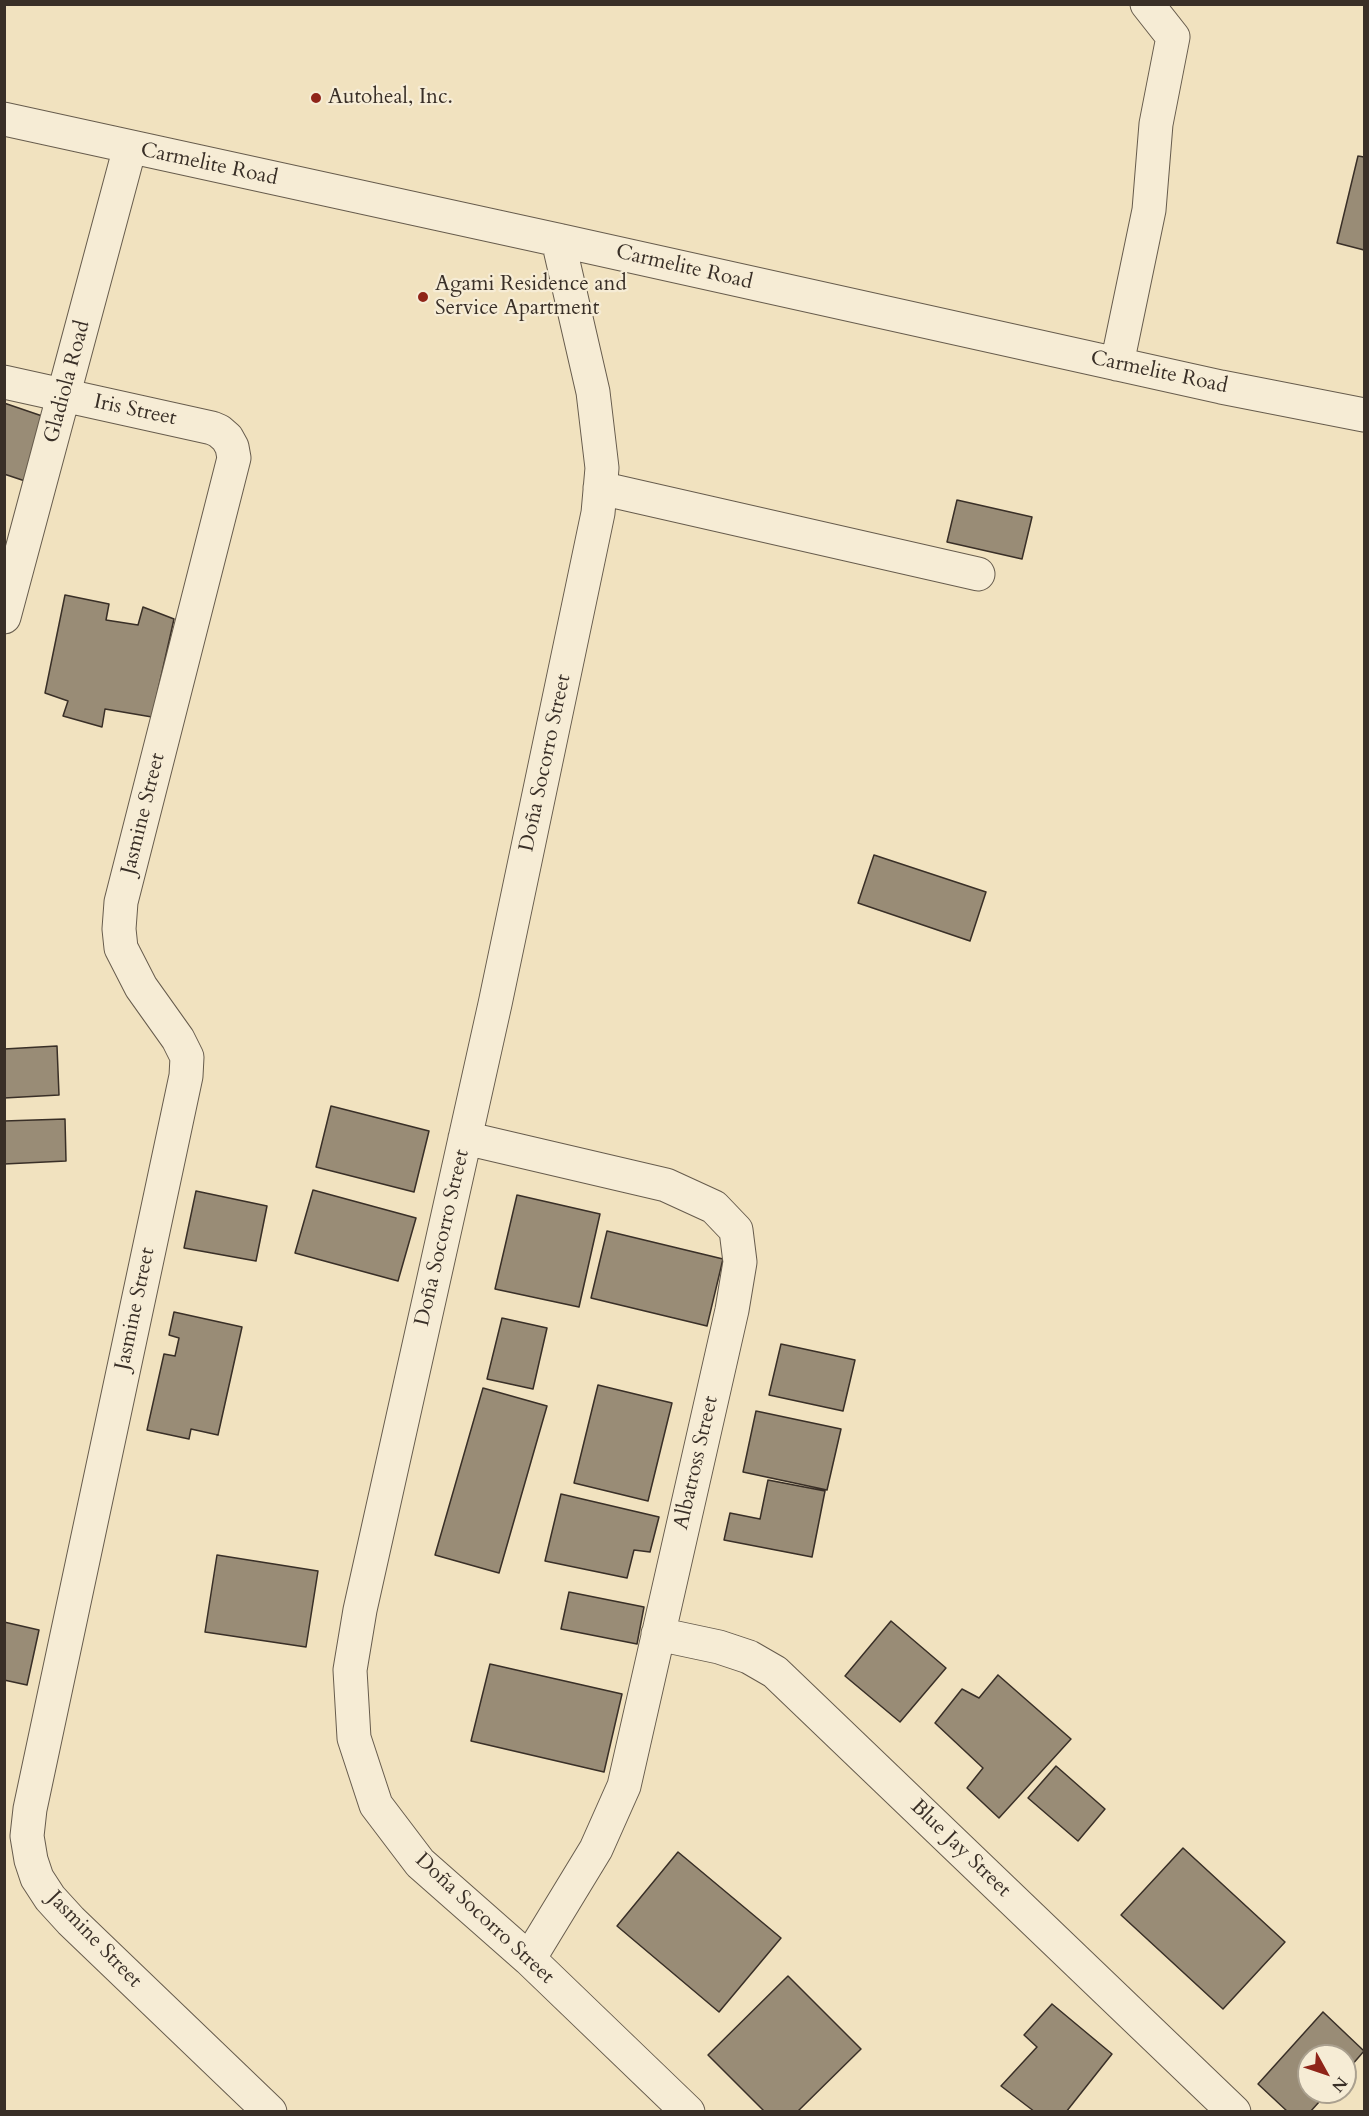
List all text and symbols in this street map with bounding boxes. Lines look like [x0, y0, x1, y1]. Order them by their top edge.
place label: Autoheal, Inc. [328, 85, 453, 111]
marker: Autoheal, Inc. [309, 91, 323, 105]
street label: Carmelite Road [138, 138, 280, 192]
street label: Carmelite Road [613, 240, 755, 296]
place label: Agami Residence and Service Apartment [435, 272, 627, 322]
marker: Agami Residence and Service Apartment [416, 290, 430, 304]
street label: Gladiola Road [40, 318, 96, 446]
street label: Carmelite Road [1088, 346, 1230, 400]
street label: Iris Street [91, 390, 179, 432]
street label: Doña Socorro Street [515, 672, 577, 854]
street label: Jasmine Street [117, 751, 171, 877]
street label: Doña Socorro Street [410, 1147, 476, 1329]
street label: Jasmine Street [111, 1245, 161, 1373]
street label: Albatross Street [669, 1394, 725, 1532]
street label: Blue Jay Street [905, 1795, 1015, 1903]
street label: Doña Socorro Street [409, 1848, 559, 1990]
street label: Jasmine Street [42, 1886, 146, 1994]
north arrow [1297, 2044, 1357, 2104]
text: N [1326, 2072, 1352, 2097]

